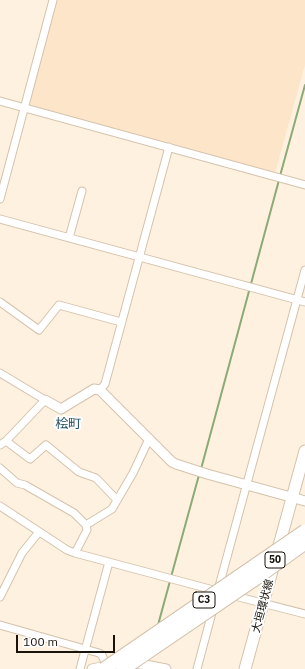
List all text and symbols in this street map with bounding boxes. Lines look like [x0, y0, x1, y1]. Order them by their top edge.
district label: 桧町 [55, 416, 81, 432]
road number: 50 [265, 552, 285, 568]
street label: 大垣環状線 [250, 578, 276, 634]
road number: C3 [193, 592, 215, 608]
scale bar [18, 627, 117, 653]
text: 100 m [23, 634, 58, 649]

